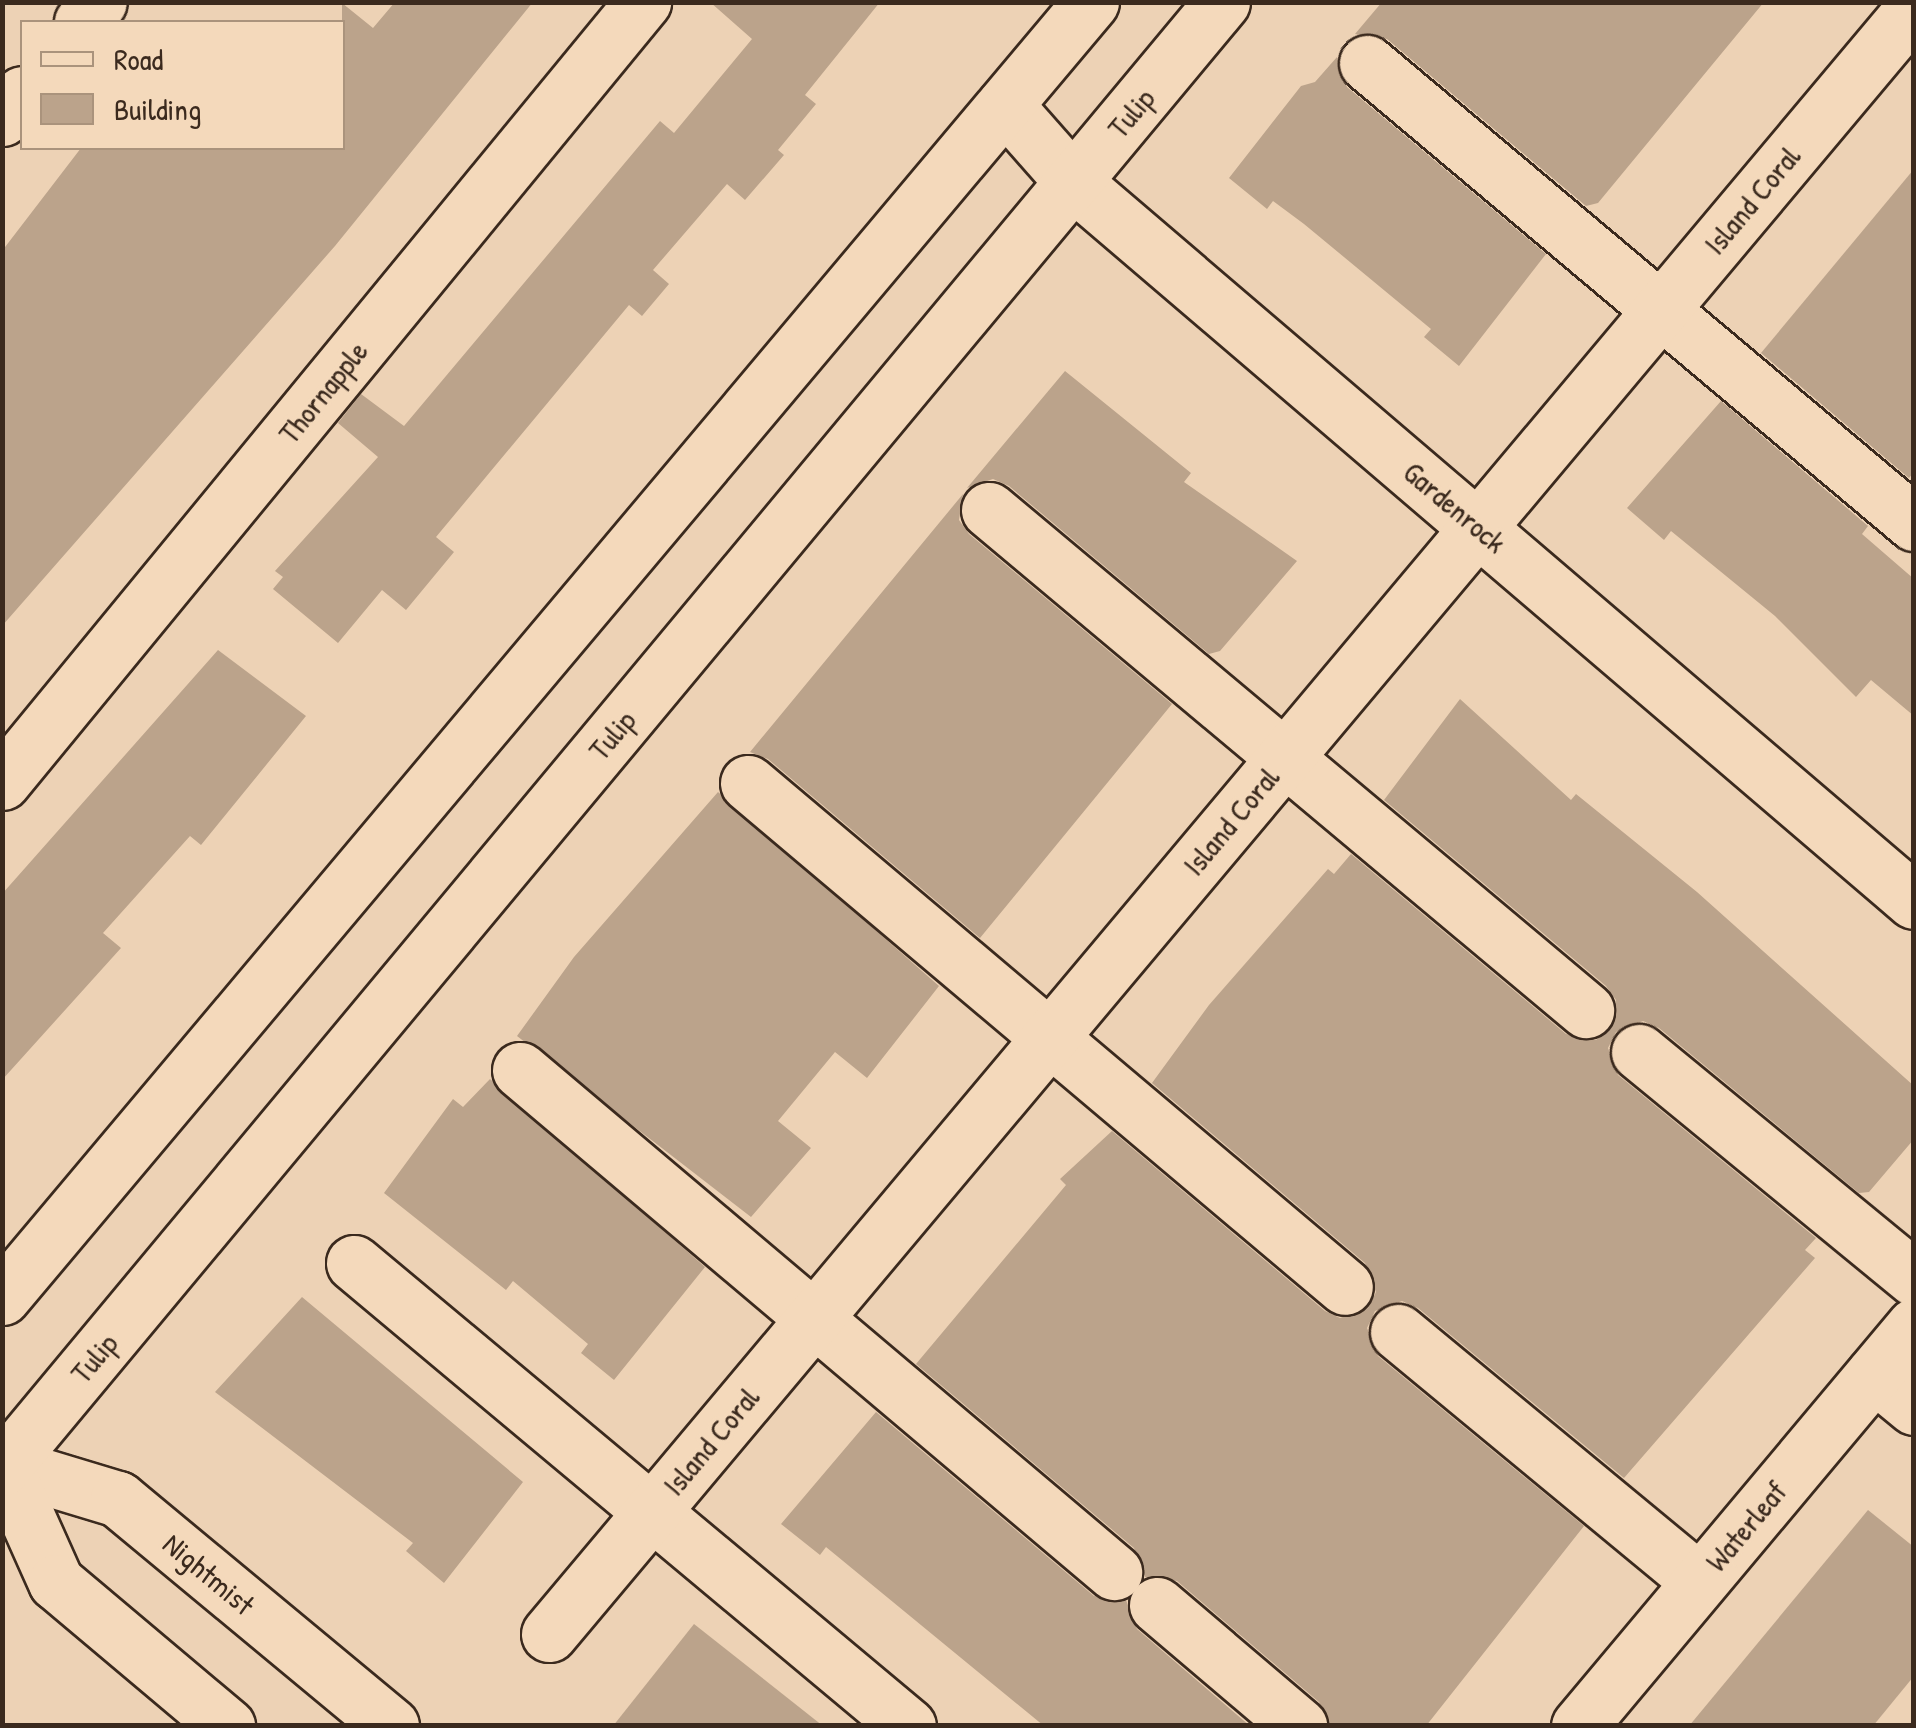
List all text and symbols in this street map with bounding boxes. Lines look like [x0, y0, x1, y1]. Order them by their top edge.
legend [20, 20, 345, 150]
text: Road [114, 39, 163, 79]
street label: Tulip [1100, 81, 1162, 145]
text: Building [114, 89, 201, 129]
street label: Island Coral [1696, 139, 1808, 261]
street label: Thornapple [271, 334, 375, 450]
street label: Gardenrock [1396, 454, 1514, 560]
street label: Tulip [581, 703, 643, 767]
street label: Island Coral [1175, 760, 1287, 882]
street label: Tulip [63, 1326, 125, 1390]
street label: Island Coral [655, 1380, 767, 1502]
street label: Waterleaf [1698, 1474, 1794, 1578]
street label: Nightmist [156, 1526, 262, 1622]

